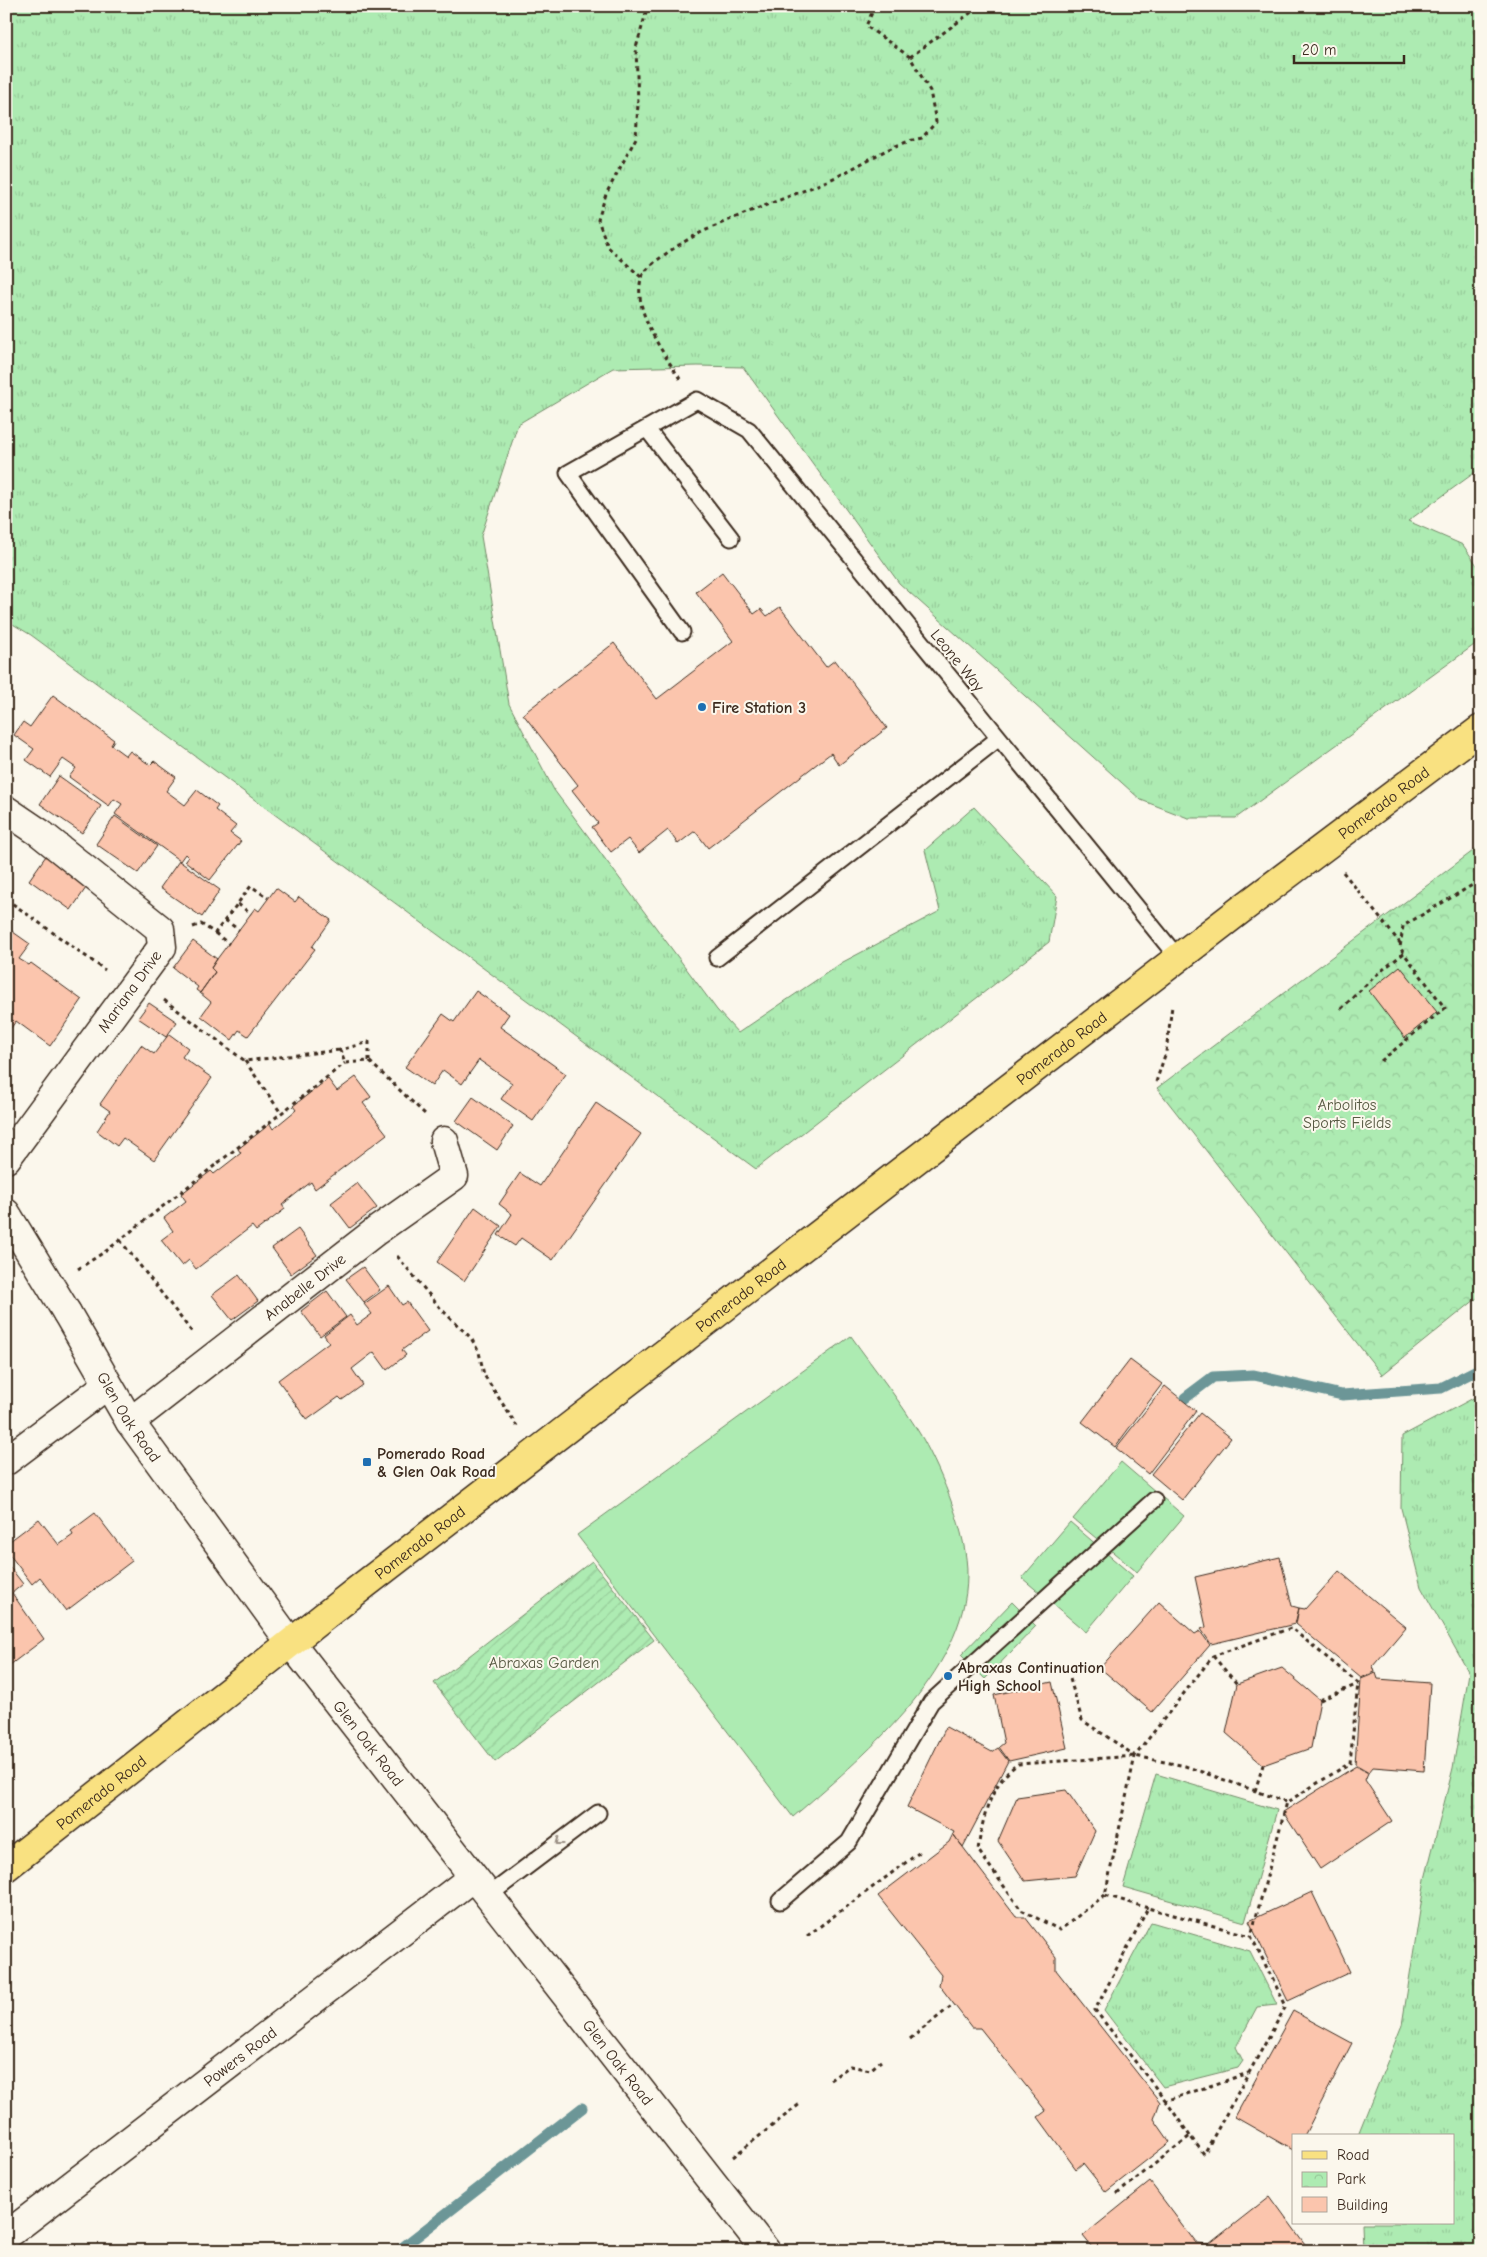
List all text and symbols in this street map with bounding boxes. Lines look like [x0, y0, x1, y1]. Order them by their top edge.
scale bar [1294, 32, 1404, 64]
text: 20 m [1302, 41, 1336, 59]
street label: Leone Way [927, 626, 988, 696]
place label: Fire Station 3 [712, 699, 806, 717]
marker: Fire Station 3 [696, 701, 708, 713]
street label: Pomerado Road [1335, 763, 1433, 843]
street label: Mariana Drive [94, 947, 166, 1036]
street label: Pomerado Road [1013, 1008, 1111, 1089]
park label: Arbolitos Sports Fields [1303, 1096, 1391, 1132]
street label: Anabelle Drive [261, 1250, 349, 1324]
street label: Pomerado Road [692, 1255, 790, 1336]
street label: Glen Oak Road [93, 1369, 164, 1466]
place label: Pomerado Road & Glen Oak Road [377, 1445, 496, 1481]
marker: Pomerado Road & Glen Oak Road [361, 1456, 373, 1468]
street label: Pomerado Road [372, 1502, 469, 1583]
park label: Abraxas Garden [489, 1654, 599, 1672]
place label: Abraxas Continuation High School [958, 1659, 1104, 1695]
marker: Abraxas Continuation High School [942, 1670, 954, 1682]
street label: Glen Oak Road [329, 1697, 407, 1790]
street label: Pomerado Road [53, 1752, 150, 1834]
one-way arrow [556, 1837, 565, 1845]
street label: Glen Oak Road [579, 2016, 656, 2109]
street label: Powers Road [201, 2023, 280, 2091]
legend [1292, 2134, 1454, 2224]
text: Road [1337, 2146, 1369, 2164]
text: Park [1337, 2170, 1366, 2188]
text: Building [1337, 2196, 1388, 2214]

